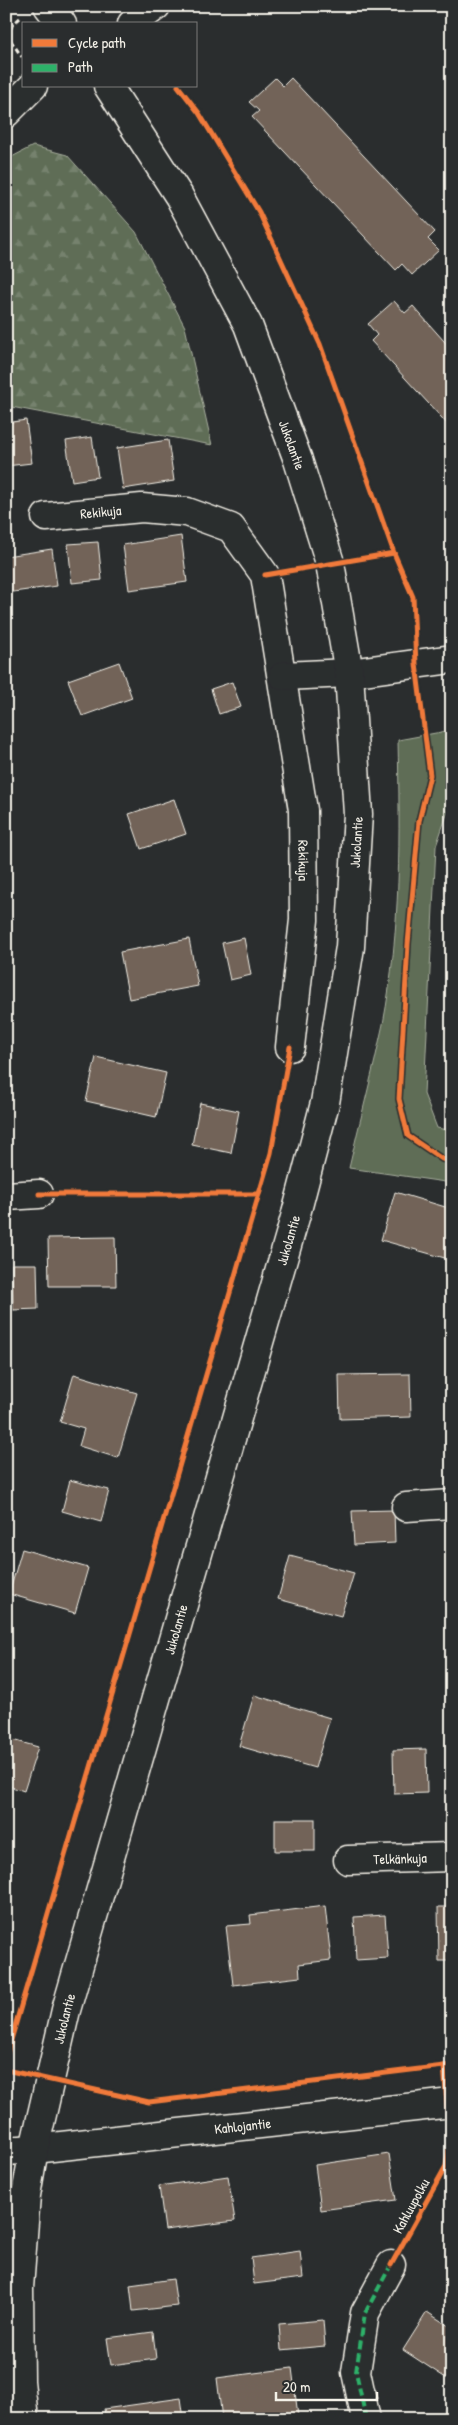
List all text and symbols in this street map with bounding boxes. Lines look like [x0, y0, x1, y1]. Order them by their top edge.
legend [22, 22, 198, 88]
text: Cycle path [68, 32, 126, 53]
text: Path [68, 56, 93, 77]
street label: Jukolantie [275, 417, 310, 473]
street label: Rekikuja [79, 500, 123, 523]
street label: Jukolantie [345, 816, 367, 868]
street label: Rekikuja [294, 840, 314, 882]
street label: Jukolantie [272, 1212, 304, 1267]
street label: Jukolantie [159, 1602, 192, 1657]
street label: Telkänkuja [373, 1848, 428, 1868]
street label: Jukolantie [49, 1991, 79, 2046]
street label: Kahlojantie [213, 2113, 272, 2138]
street label: Kahluupolku [388, 2174, 435, 2237]
scale bar [276, 2370, 377, 2402]
text: 20 m [283, 2376, 310, 2397]

